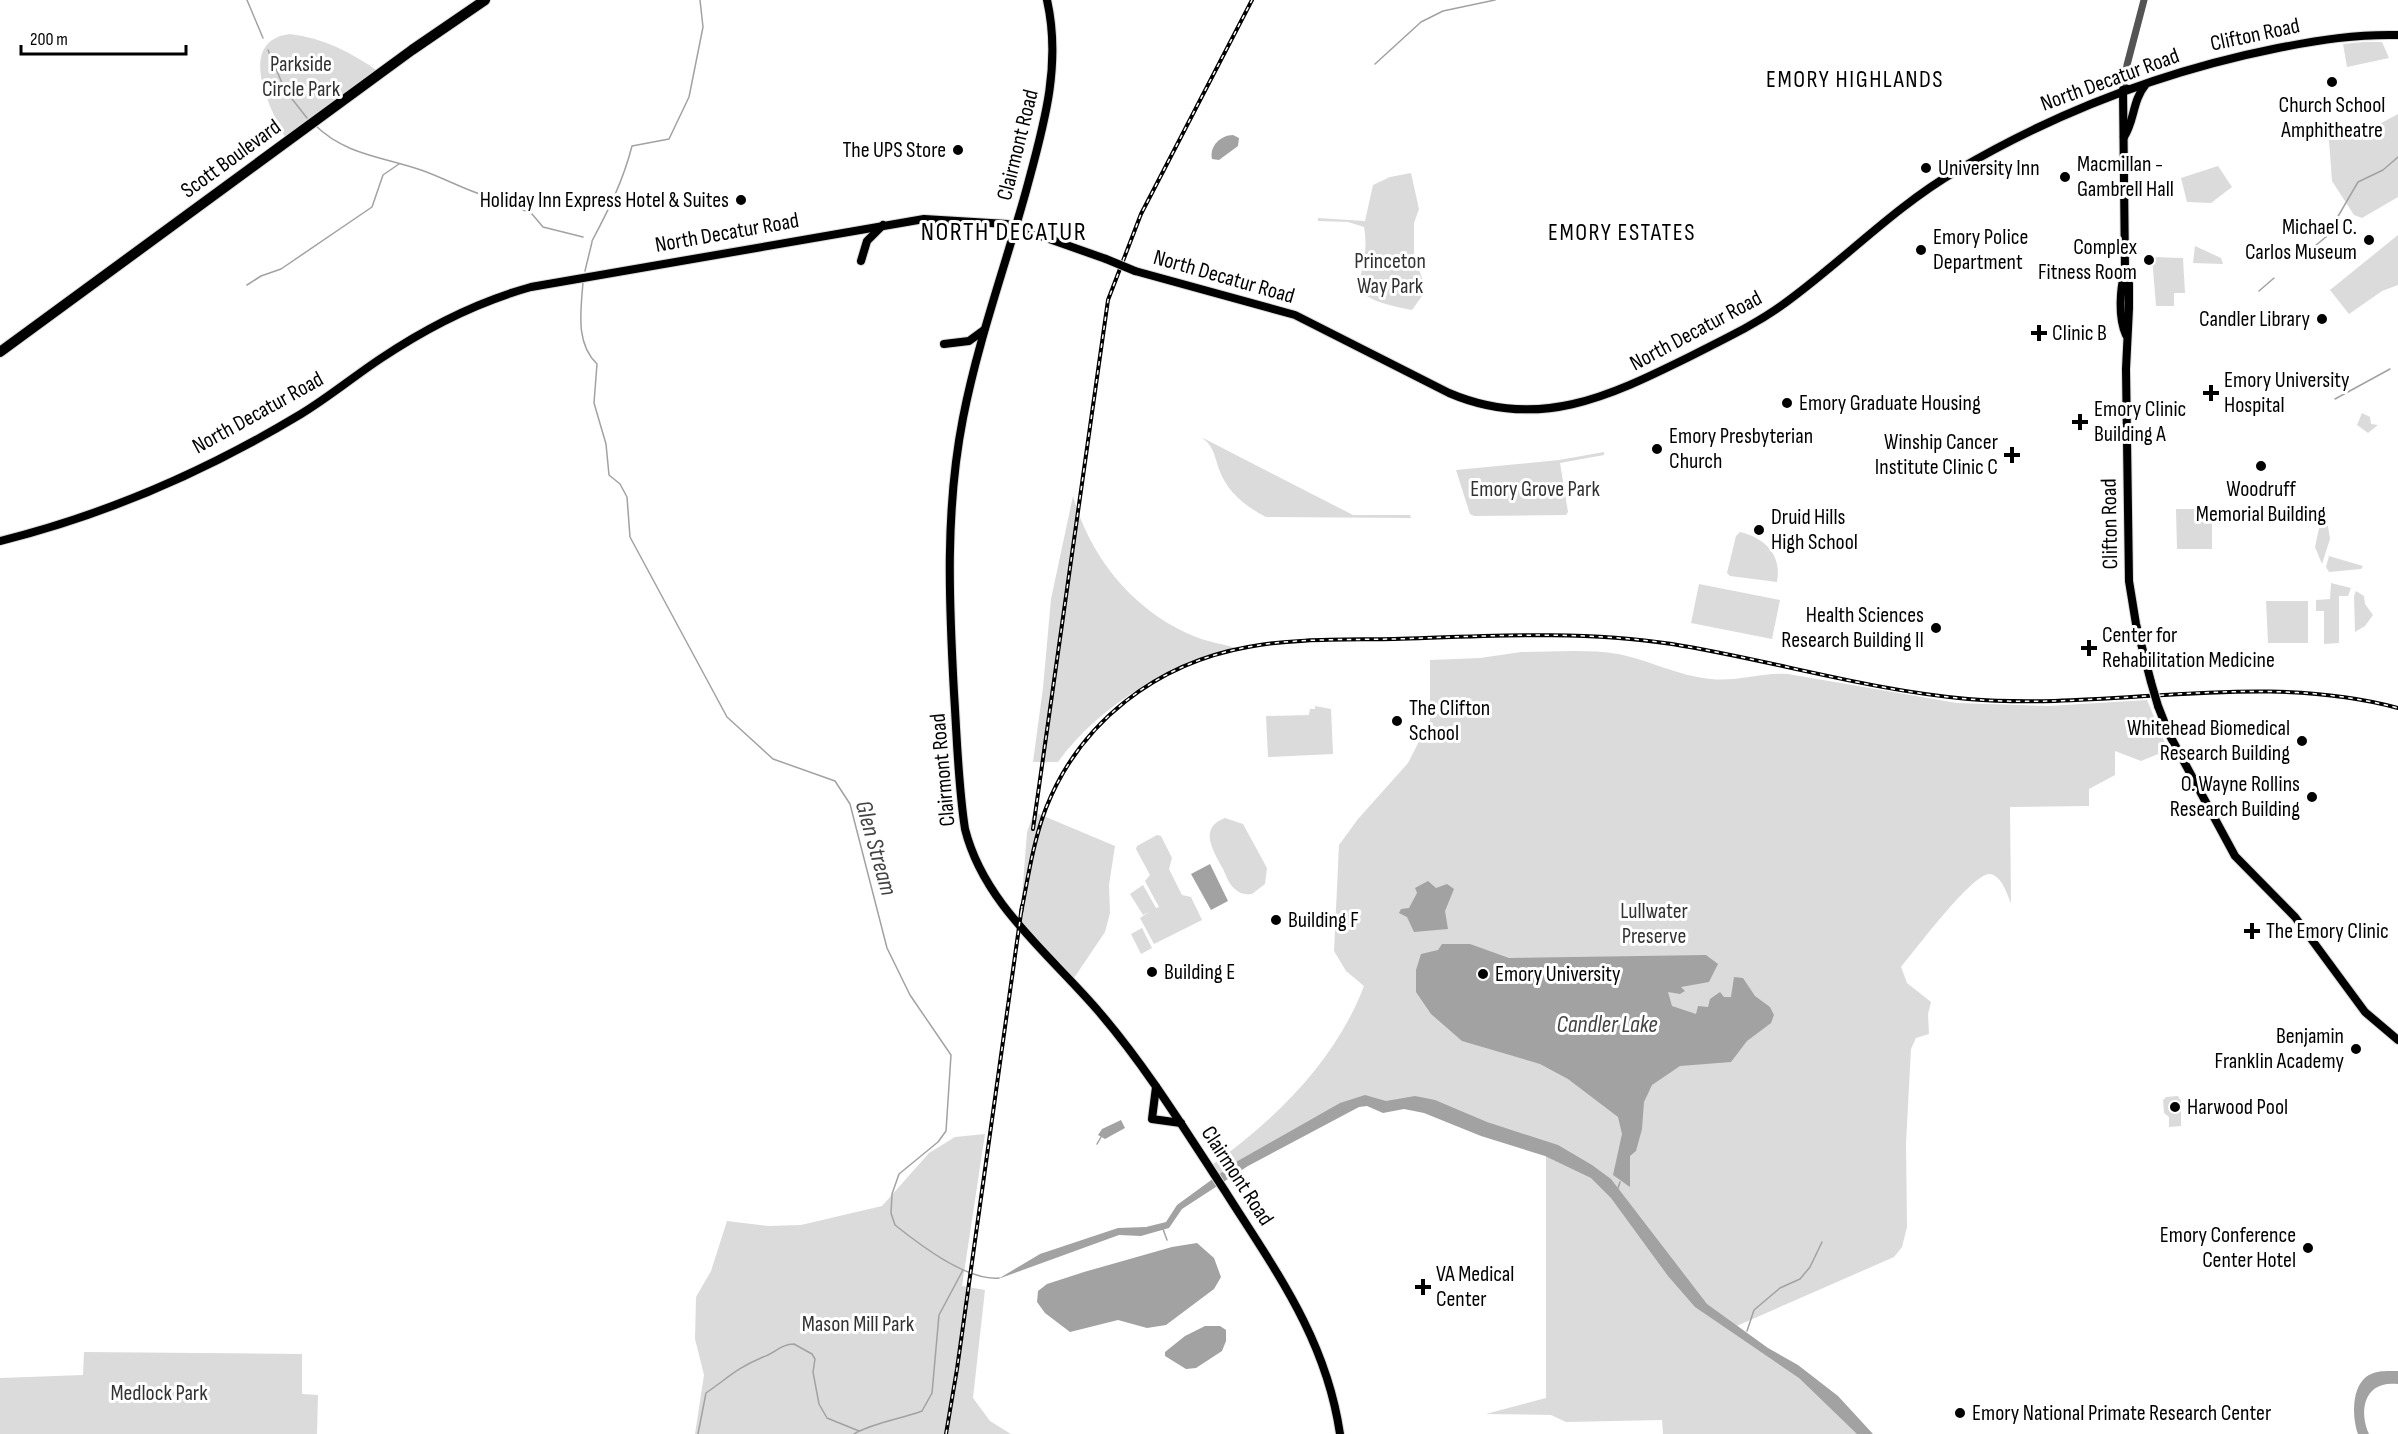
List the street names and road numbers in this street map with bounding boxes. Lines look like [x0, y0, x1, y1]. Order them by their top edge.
street label: Clifton Road [2208, 12, 2302, 58]
street label: North Decatur Road [2037, 42, 2183, 118]
street label: Clairmont Road [991, 87, 1045, 203]
street label: Scott Boulevard [176, 114, 286, 204]
street label: North Decatur Road [653, 207, 801, 259]
street label: North Decatur Road [1150, 244, 1298, 310]
street label: North Decatur Road [1625, 285, 1767, 377]
street label: North Decatur Road [188, 366, 328, 460]
street label: Clifton Road [2096, 478, 2124, 570]
street label: Clairmont Road [925, 712, 961, 828]
street label: Clairmont Road [1195, 1121, 1279, 1231]

